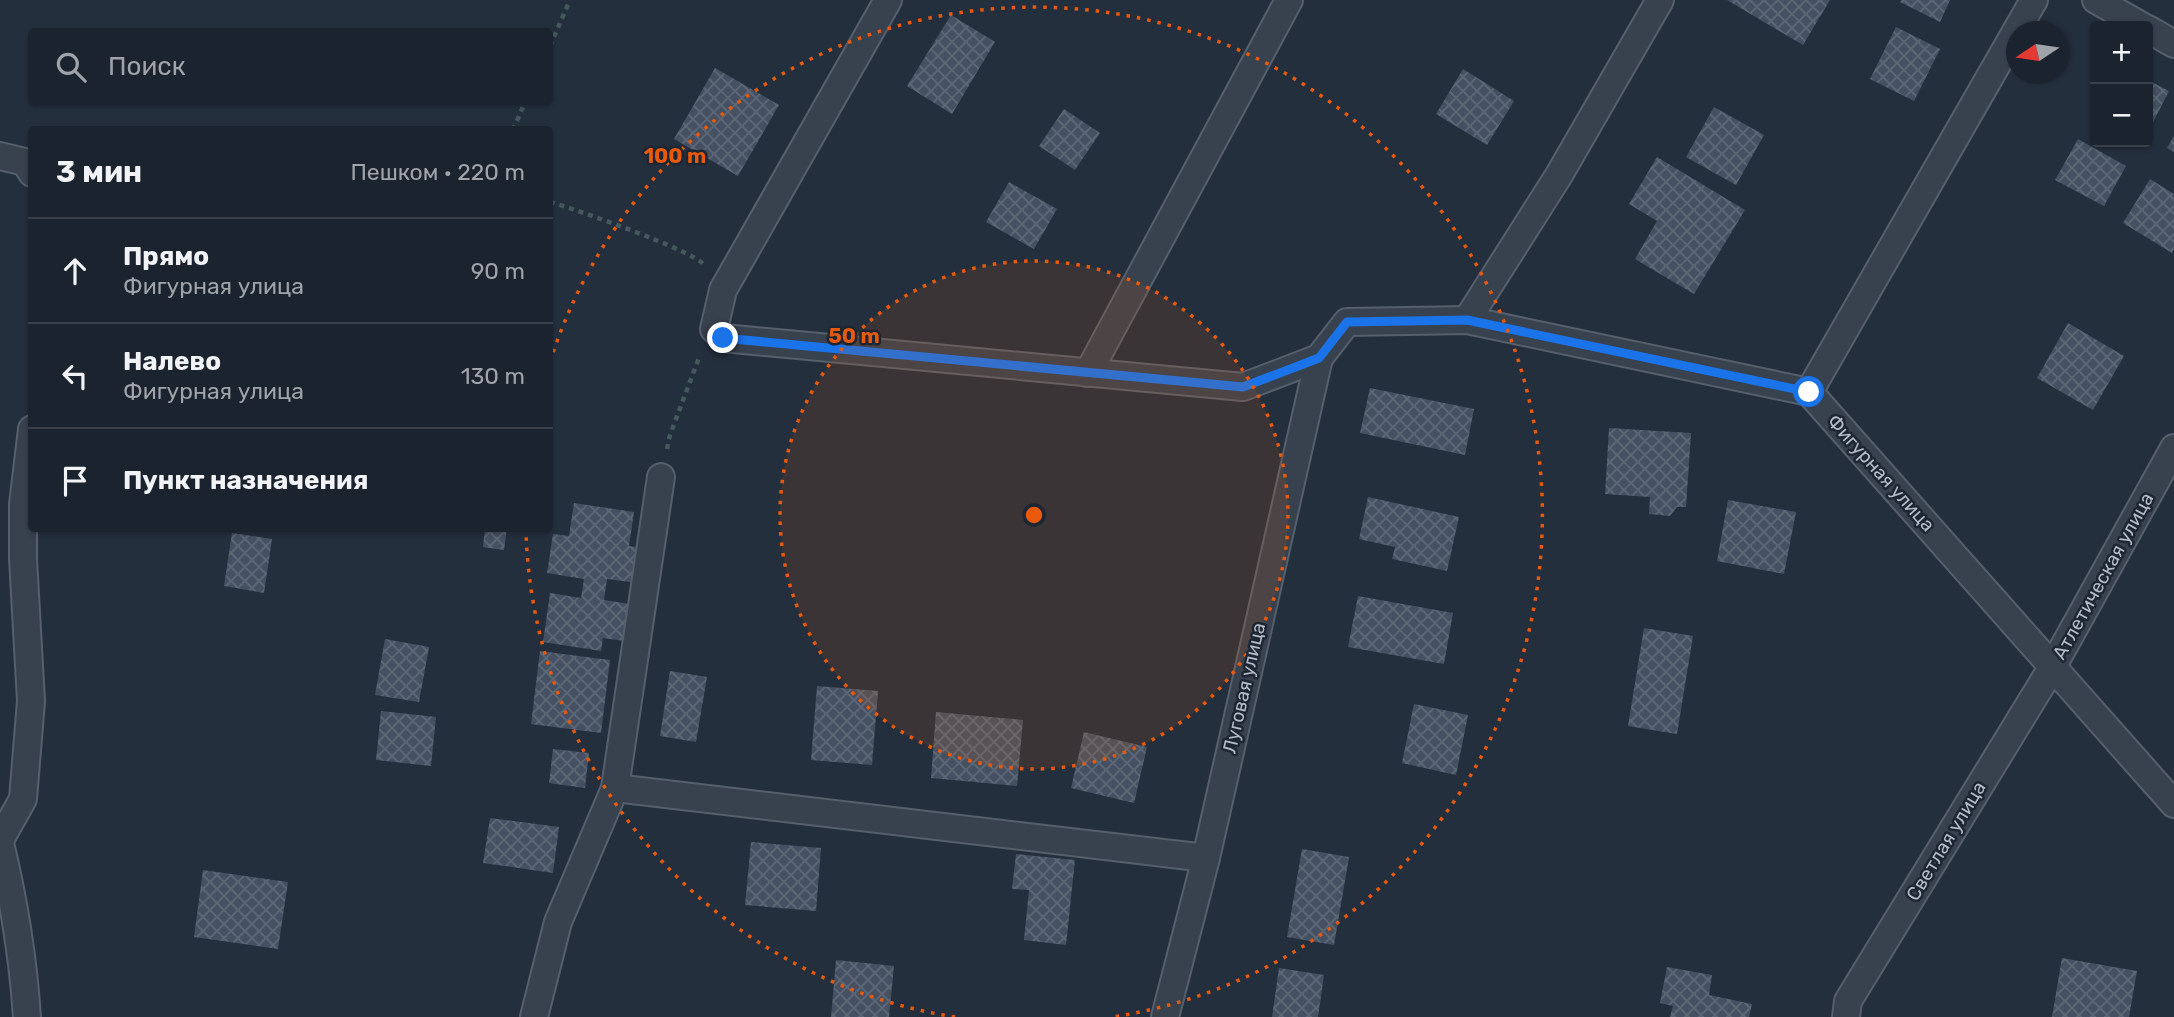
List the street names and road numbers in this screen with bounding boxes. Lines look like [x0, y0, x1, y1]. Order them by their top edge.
street label: Фигурная улица [1822, 410, 1940, 536]
street label: Атлетическая улица [2048, 489, 2158, 663]
street label: Луговая улица [1218, 620, 1270, 756]
street label: Светлая улица [1901, 777, 1991, 905]

